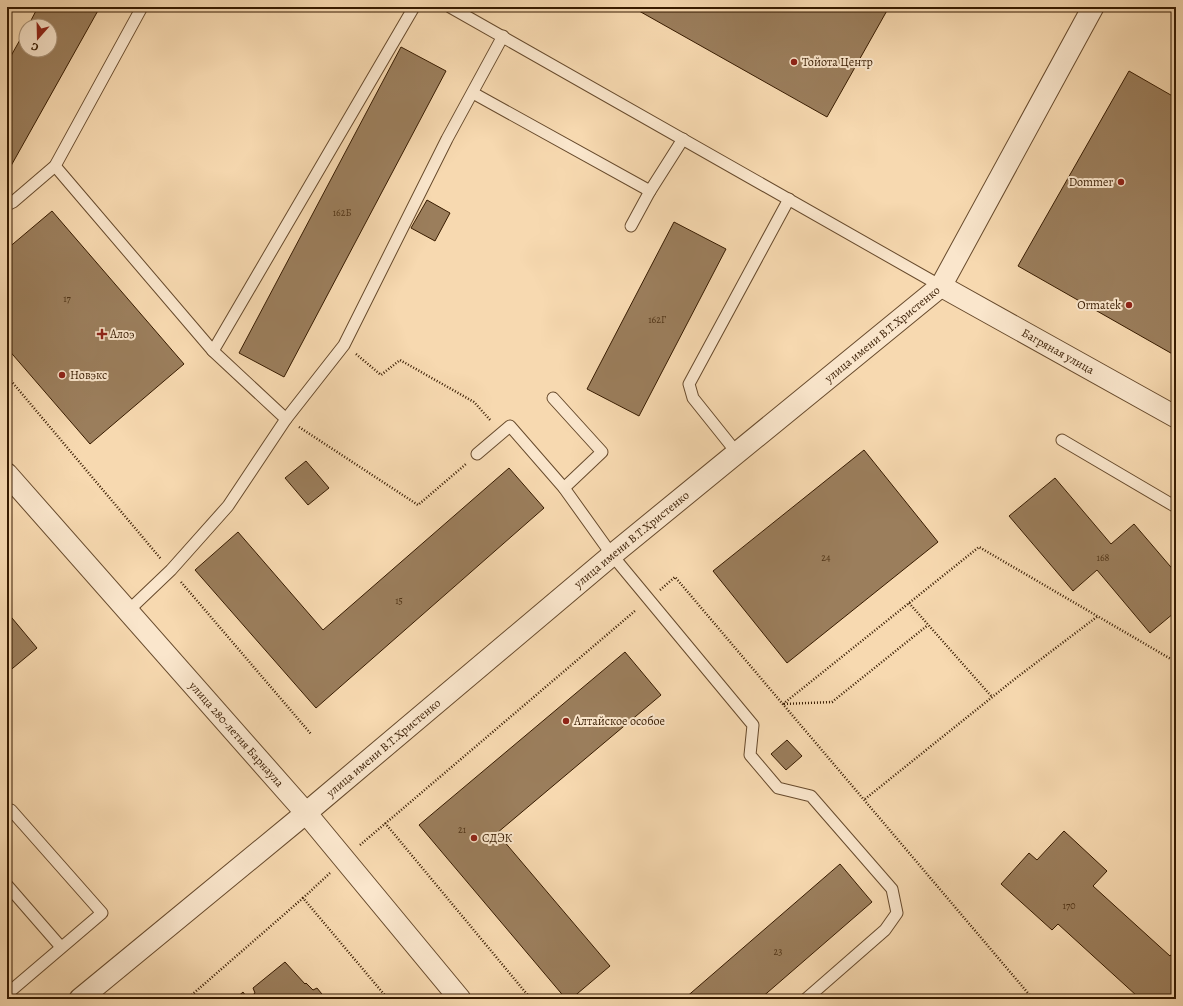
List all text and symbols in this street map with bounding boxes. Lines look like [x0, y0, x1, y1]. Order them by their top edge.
north arrow [18, 18, 58, 58]
text: С [29, 39, 41, 55]
place label: Тойота Центр [802, 54, 873, 70]
marker: Тойота Центр [789, 57, 799, 67]
place label: Dommer [1069, 174, 1113, 190]
marker: Dommer [1116, 177, 1126, 187]
house number: 162Б [333, 206, 351, 219]
street label: улица имени В.Т.Христенко [820, 282, 943, 387]
house number: 17 [63, 292, 72, 305]
place label: Ormatek [1077, 297, 1121, 313]
marker: Ormatek [1124, 300, 1134, 310]
house number: 162Г [648, 313, 666, 326]
street label: Багряная улица [1019, 325, 1098, 378]
place label: Алоэ [109, 326, 135, 342]
marker: Алоэ [97, 329, 107, 339]
place label: Новэкс [70, 367, 107, 383]
marker: Новэкс [57, 370, 67, 380]
street label: улица имени В.Т.Христенко [570, 487, 693, 592]
house number: 24 [821, 551, 831, 564]
house number: 168 [1097, 551, 1110, 564]
house number: 15 [395, 594, 403, 607]
street label: улица 280-летия Барнаула [185, 677, 288, 791]
street label: улица имени В.Т.Христенко [322, 695, 444, 801]
place label: Алтайское особое [573, 713, 665, 729]
marker: Алтайское особое [561, 716, 571, 726]
house number: 21 [458, 823, 467, 836]
place label: СДЭК [482, 830, 513, 846]
marker: СДЭК [469, 833, 479, 843]
house number: 170 [1063, 899, 1075, 912]
house number: 23 [774, 945, 782, 958]

